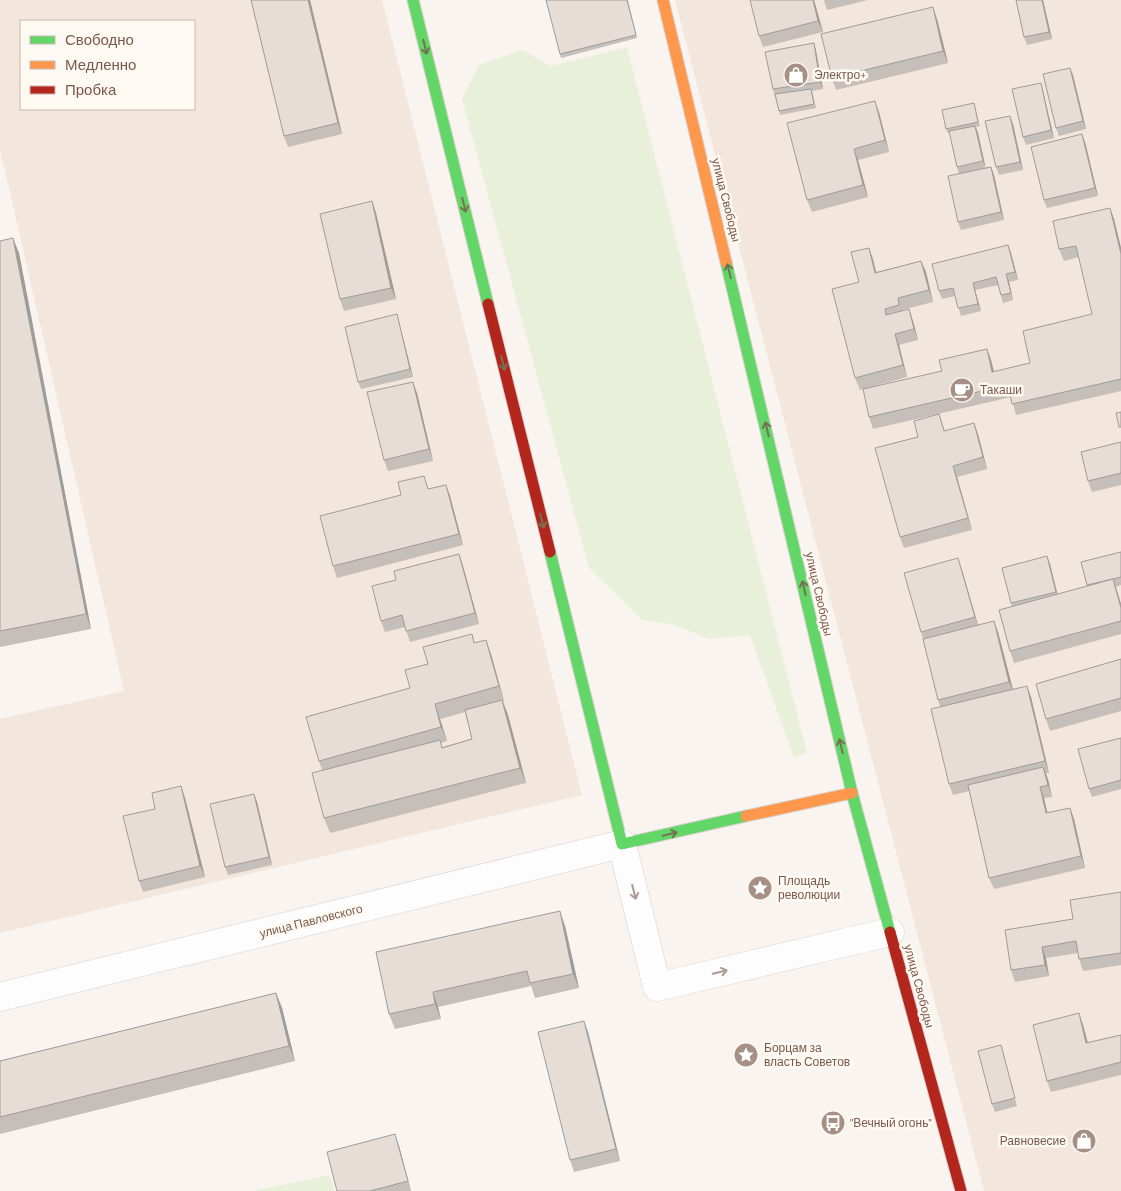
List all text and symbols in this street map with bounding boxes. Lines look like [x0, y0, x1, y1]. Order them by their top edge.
legend [20, 20, 195, 110]
text: Свободно [65, 30, 134, 48]
one-way arrow [421, 39, 430, 55]
text: Медленно [65, 55, 136, 73]
shop icon: Электро+ [783, 62, 809, 88]
place label: Электро+ [814, 67, 866, 82]
text: Пробка [65, 80, 117, 98]
street label: улица Свободы [709, 156, 744, 243]
one-way arrow [460, 197, 469, 213]
one-way arrow [724, 264, 733, 280]
one-way arrow [499, 354, 508, 370]
cafe icon: Такаши [949, 377, 975, 403]
place label: Такаши [980, 382, 1022, 396]
one-way arrow [762, 422, 771, 438]
one-way arrow [538, 512, 547, 528]
street label: улица Свободы [803, 550, 836, 637]
one-way arrow [799, 580, 808, 596]
one-way arrow [836, 738, 845, 754]
one-way arrow [661, 829, 677, 838]
place label: Площадь революции [778, 873, 840, 902]
place icon: Площадь революции [747, 875, 773, 901]
one-way arrow [630, 883, 639, 899]
street label: улица Павловского [258, 900, 364, 941]
street label: улица Свободы [901, 942, 938, 1029]
one-way arrow [712, 967, 728, 976]
place label: Борцам за власть Советов [764, 1040, 850, 1068]
place icon: Борцам за власть Советов [733, 1042, 759, 1068]
bus stop icon: "Вечный огонь" [820, 1110, 846, 1136]
place label: "Вечный огонь" [850, 1115, 932, 1129]
shop icon: Равновесие [1071, 1128, 1097, 1154]
place label: Равновесие [1000, 1133, 1066, 1147]

